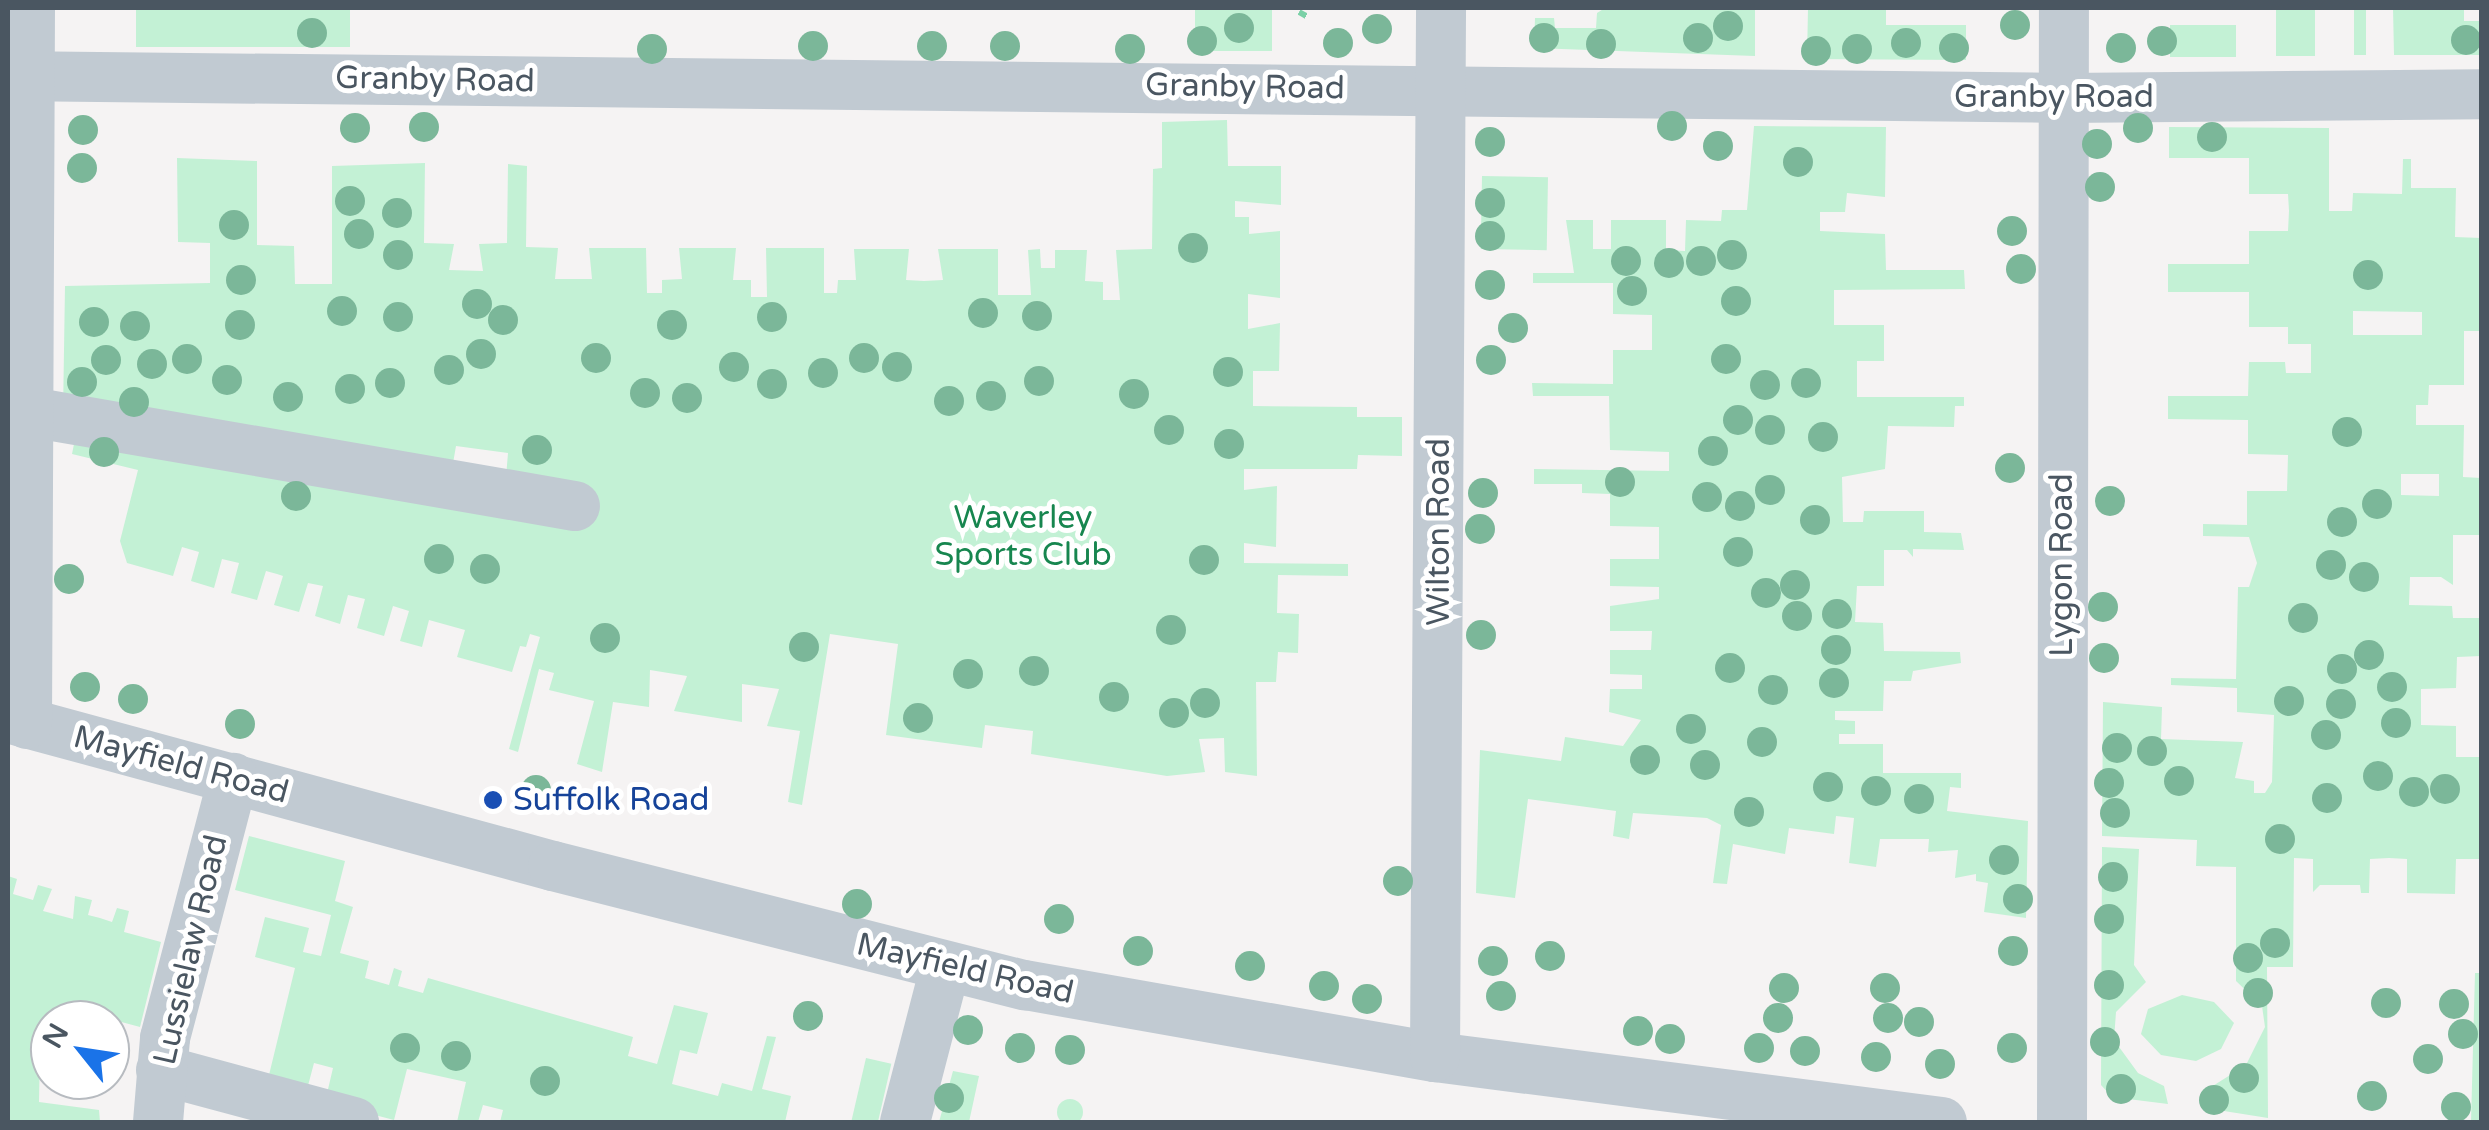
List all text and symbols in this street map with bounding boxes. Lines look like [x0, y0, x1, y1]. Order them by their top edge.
street label: Granby Road [335, 59, 535, 101]
street label: Granby Road [1145, 66, 1345, 108]
street label: Granby Road [1954, 78, 2154, 116]
street label: Wilton Road [1420, 438, 1458, 626]
street label: Lygon Road [2043, 473, 2081, 657]
park label: Waverley Sports Club [934, 500, 1112, 575]
street label: Mayfield Road [69, 718, 293, 812]
place label: Suffolk Road [513, 781, 709, 819]
marker: Suffolk Road [482, 789, 504, 811]
street label: Lussielaw Road [146, 831, 236, 1069]
street label: Mayfield Road [853, 925, 1077, 1013]
north arrow [30, 1000, 130, 1100]
text: N [35, 1018, 76, 1054]

